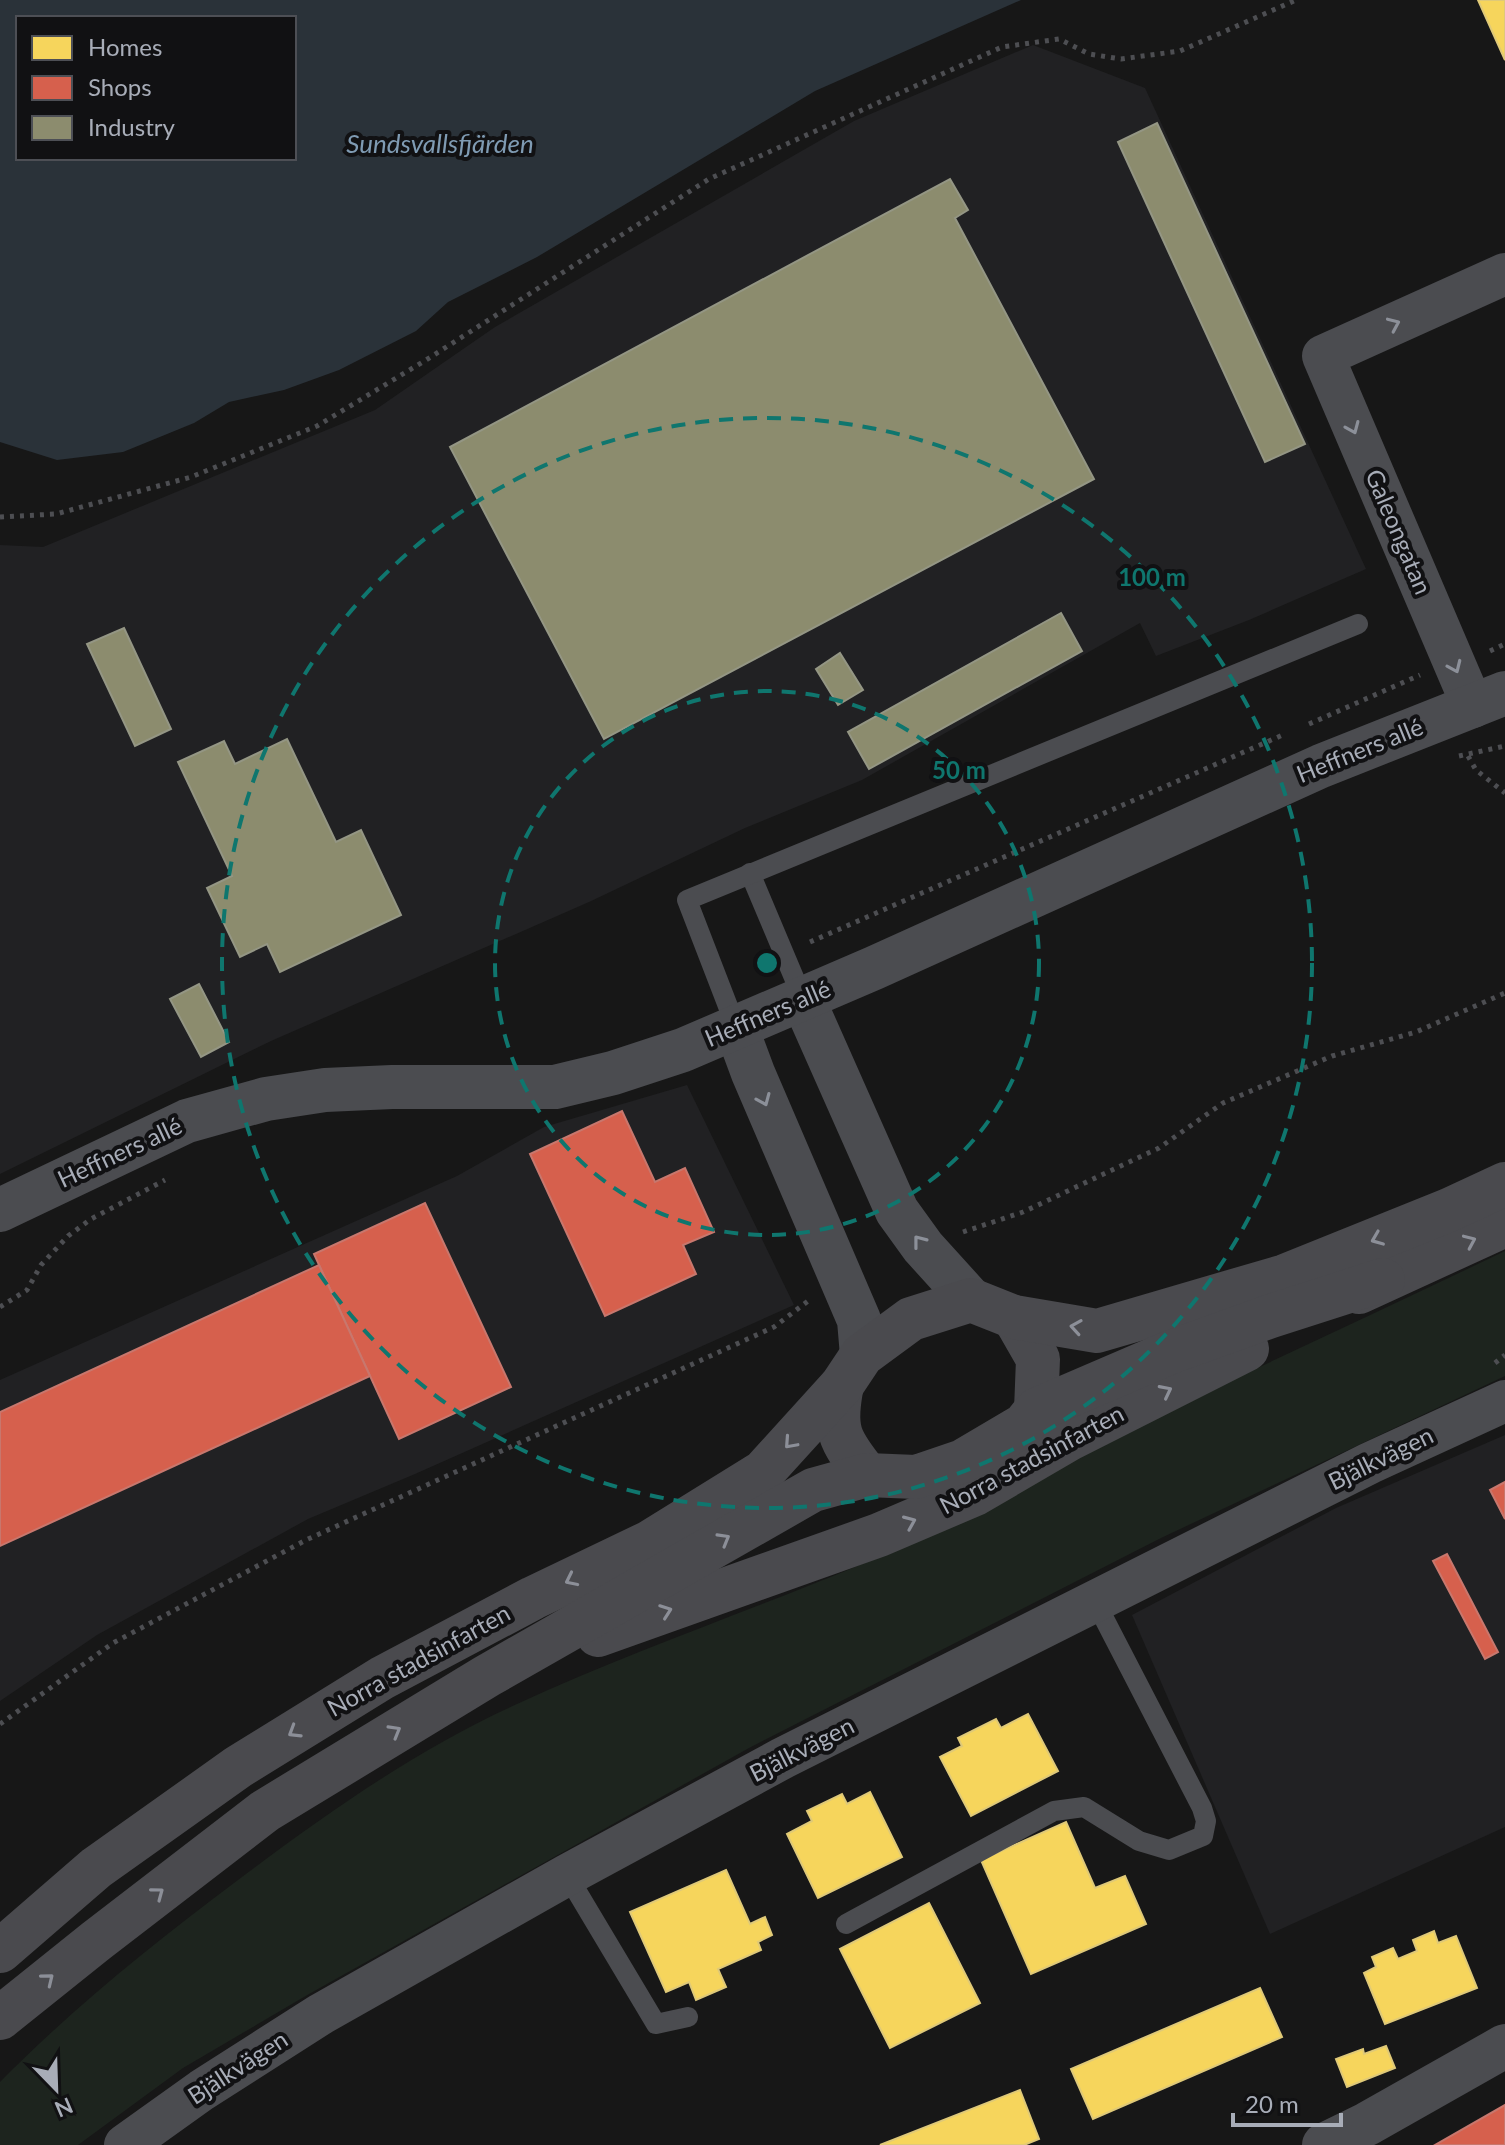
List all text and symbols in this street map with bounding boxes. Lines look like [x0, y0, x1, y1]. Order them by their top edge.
legend [16, 16, 296, 160]
text: Homes [88, 32, 162, 61]
text: Shops [88, 72, 152, 101]
text: Industry [88, 112, 175, 141]
water label: Sundsvallsfjärden [346, 127, 534, 159]
one-way arrow [1386, 318, 1400, 334]
one-way arrow [1344, 420, 1360, 434]
street label: Galeongatan [1360, 465, 1439, 598]
text: 100 m [1118, 562, 1186, 591]
one-way arrow [1446, 659, 1462, 673]
street label: Heffners allé [1292, 711, 1427, 788]
text: 50 m [932, 755, 986, 784]
centre of rings [753, 949, 781, 977]
street label: Heffners allé [700, 973, 835, 1052]
one-way arrow [755, 1092, 771, 1106]
street label: Heffners allé [53, 1110, 186, 1193]
one-way arrow [1371, 1230, 1385, 1246]
one-way arrow [915, 1235, 929, 1250]
one-way arrow [1461, 1235, 1476, 1251]
one-way arrow [1069, 1320, 1083, 1337]
one-way arrow [1157, 1385, 1172, 1400]
street label: Norra stadsinfarten [934, 1398, 1128, 1519]
street label: Bjälkvägen [1323, 1420, 1438, 1496]
one-way arrow [784, 1434, 799, 1448]
one-way arrow [902, 1515, 916, 1531]
one-way arrow [716, 1533, 730, 1549]
one-way arrow [565, 1570, 579, 1586]
street label: Norra stadsinfarten [322, 1597, 515, 1722]
one-way arrow [658, 1604, 672, 1621]
street label: Bjälkvägen [744, 1710, 858, 1787]
one-way arrow [288, 1722, 303, 1738]
one-way arrow [386, 1725, 401, 1741]
one-way arrow [149, 1889, 164, 1903]
one-way arrow [39, 1975, 54, 1989]
street label: Bjälkvägen [182, 2024, 293, 2110]
north arrow [16, 2049, 96, 2129]
scale bar [1233, 2077, 1341, 2127]
text: 20 m [1245, 2089, 1299, 2118]
text: N [51, 2092, 77, 2124]

